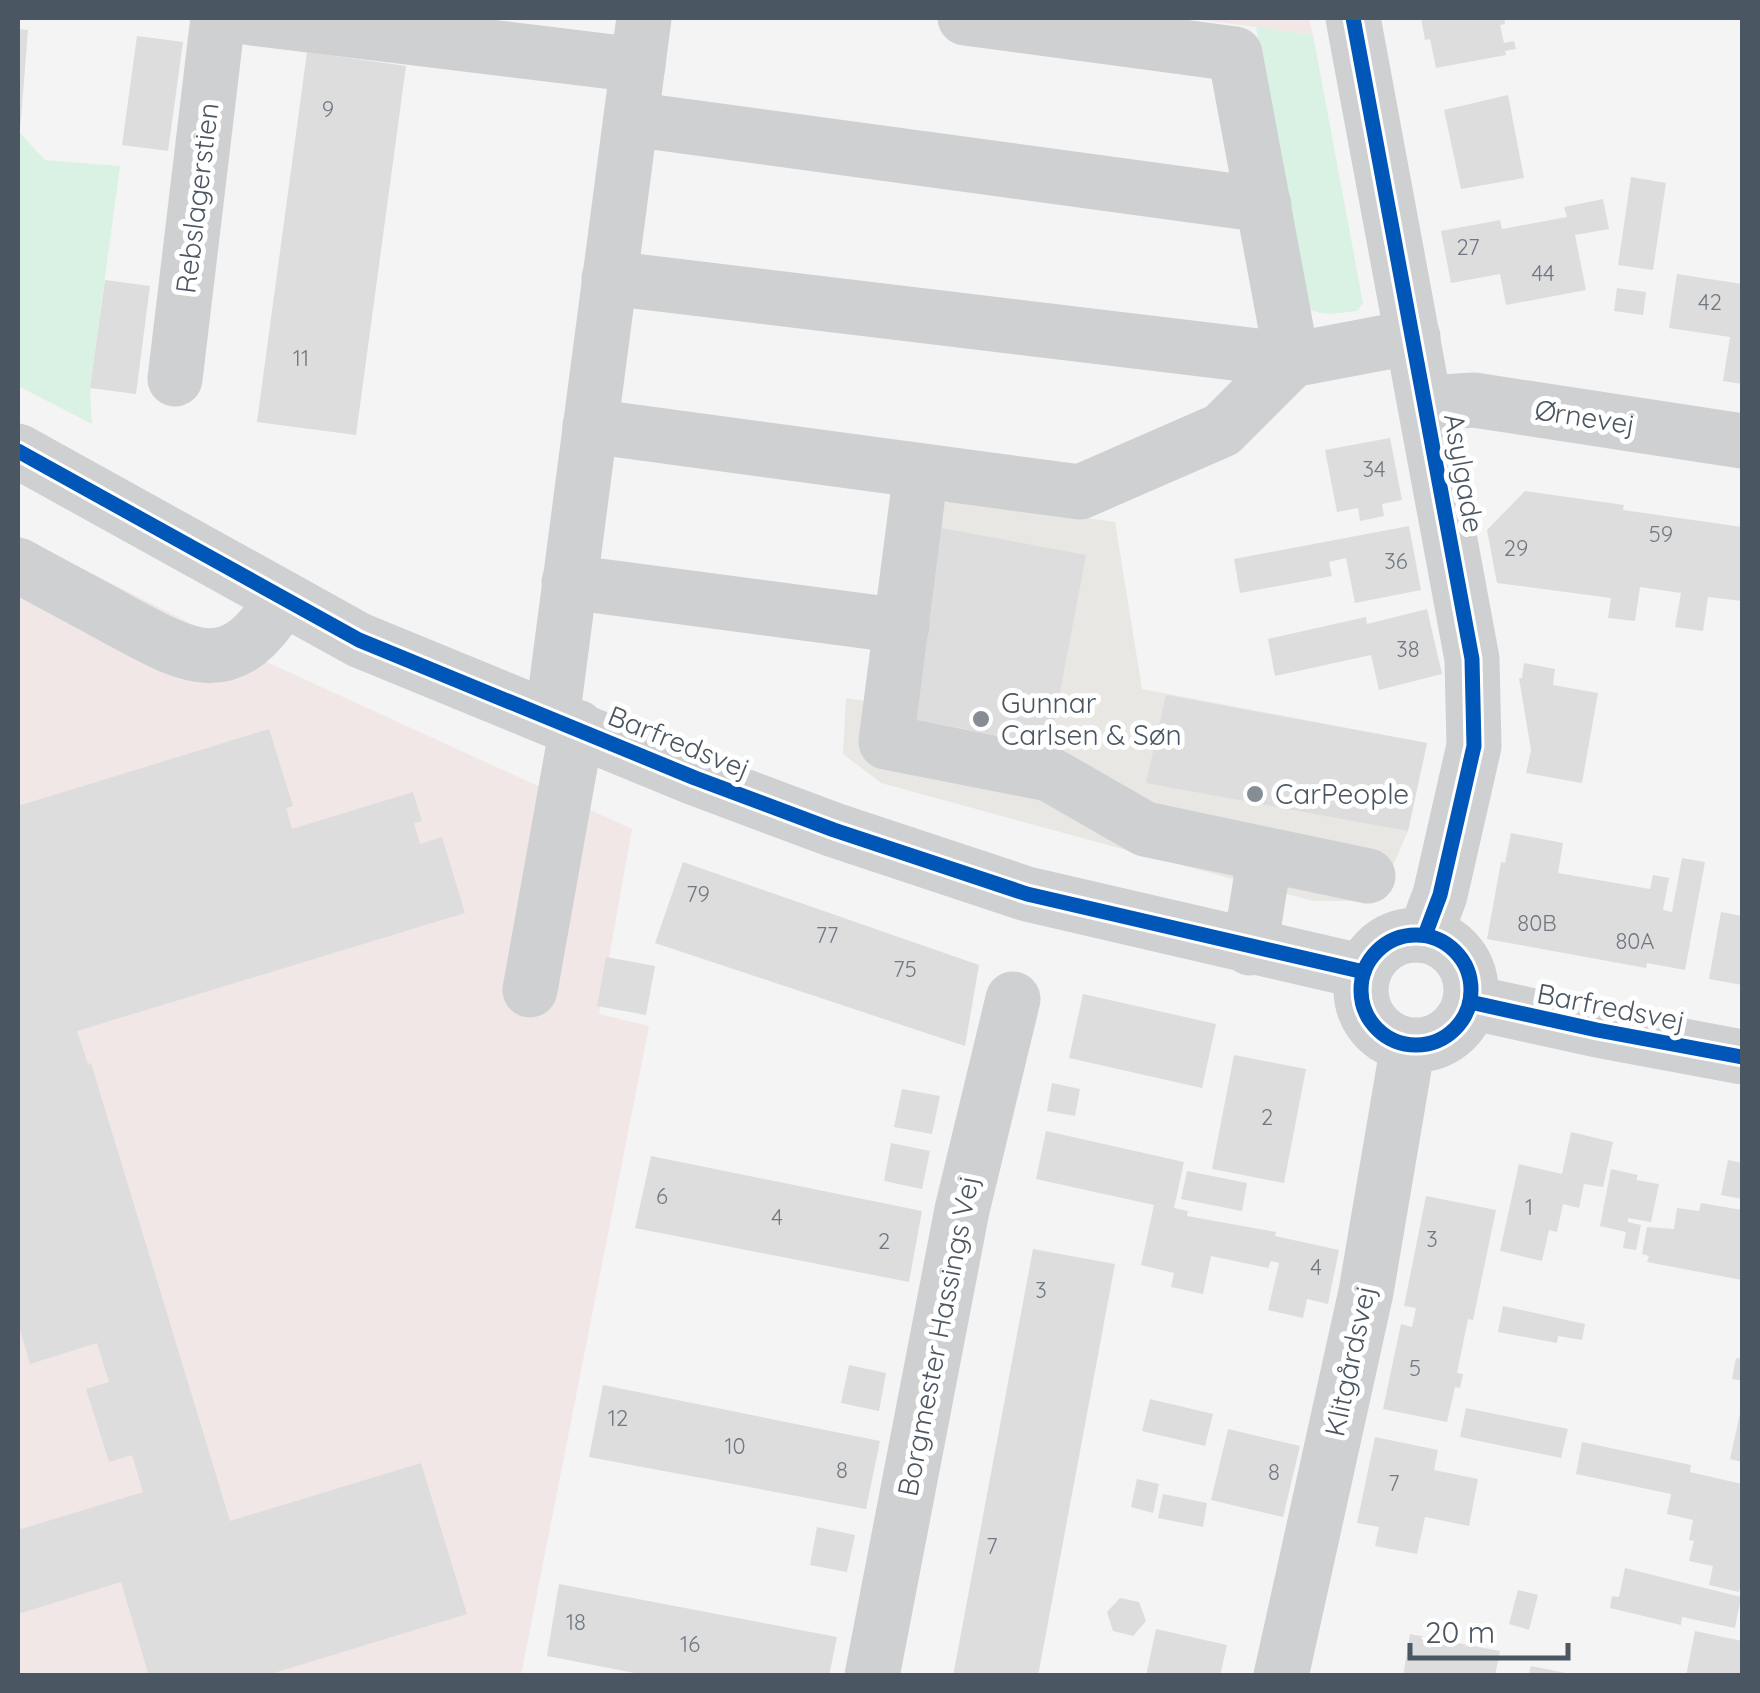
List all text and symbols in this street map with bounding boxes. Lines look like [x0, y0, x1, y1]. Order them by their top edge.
house number: 9 [322, 95, 334, 123]
street label: Rebslagerstien [167, 100, 226, 295]
house number: 27 [1456, 233, 1480, 261]
house number: 44 [1531, 259, 1555, 287]
house number: 42 [1698, 288, 1722, 316]
house number: 11 [293, 344, 309, 372]
street label: Ørnevej [1532, 391, 1638, 442]
street label: Asylgade [1437, 411, 1492, 535]
house number: 34 [1362, 455, 1386, 483]
house number: 59 [1649, 520, 1673, 548]
house number: 29 [1504, 534, 1528, 562]
house number: 36 [1384, 547, 1408, 575]
house number: 38 [1396, 635, 1420, 663]
place label: Gunnar Carlsen & Søn [1001, 685, 1182, 752]
street label: Barfredsvej [603, 697, 755, 786]
marker: Gunnar Carlsen & Søn [970, 708, 992, 730]
place label: CarPeople [1275, 776, 1409, 811]
marker: CarPeople [1244, 783, 1266, 805]
house number: 79 [686, 880, 710, 908]
house number: 80B [1517, 909, 1557, 937]
house number: 77 [816, 921, 838, 949]
house number: 80A [1615, 927, 1655, 955]
house number: 75 [893, 955, 917, 983]
street label: Barfredsvej [1534, 975, 1688, 1038]
house number: 2 [1261, 1103, 1273, 1131]
street label: Borgmester Hassings Vej [889, 1173, 986, 1499]
house number: 6 [656, 1182, 668, 1210]
house number: 1 [1525, 1193, 1533, 1221]
house number: 4 [771, 1203, 783, 1231]
house number: 3 [1426, 1225, 1438, 1253]
house number: 2 [878, 1227, 890, 1255]
house number: 4 [1310, 1253, 1322, 1281]
house number: 3 [1035, 1276, 1047, 1304]
street label: Klitgårdsvej [1316, 1282, 1383, 1440]
house number: 5 [1409, 1354, 1421, 1382]
house number: 12 [608, 1404, 628, 1432]
house number: 10 [724, 1432, 746, 1460]
house number: 8 [836, 1456, 848, 1484]
house number: 8 [1268, 1458, 1280, 1486]
house number: 7 [1388, 1469, 1400, 1497]
house number: 7 [986, 1532, 998, 1560]
scale bar [1410, 1598, 1568, 1660]
house number: 18 [566, 1608, 586, 1636]
text: 20 m [1425, 1613, 1495, 1651]
house number: 16 [680, 1630, 700, 1658]

